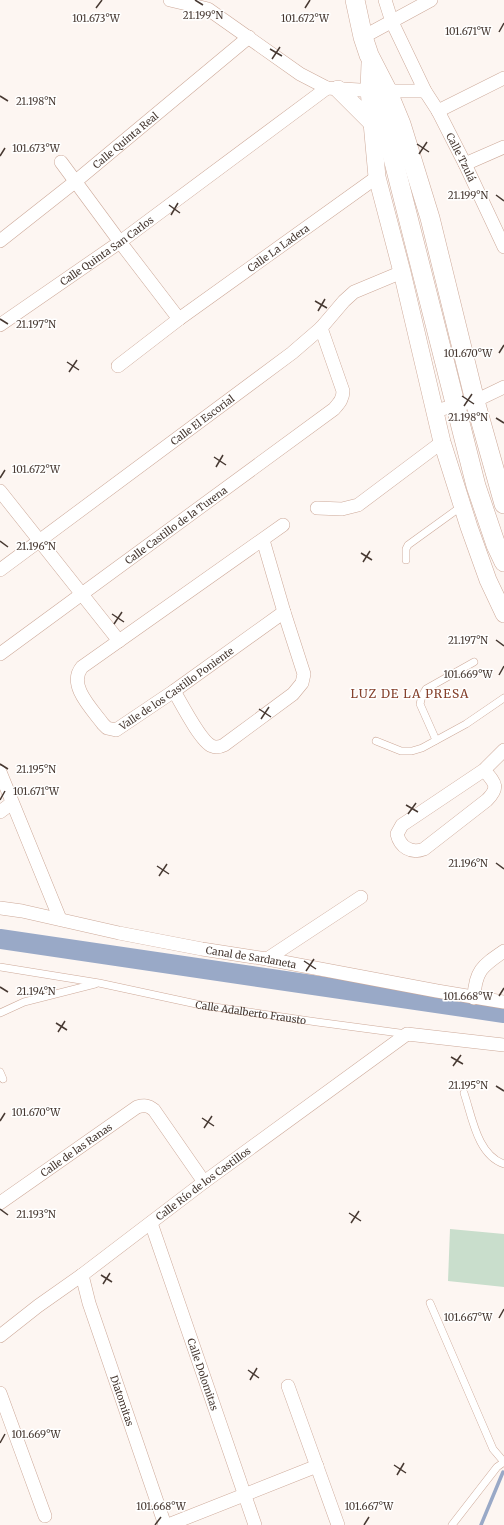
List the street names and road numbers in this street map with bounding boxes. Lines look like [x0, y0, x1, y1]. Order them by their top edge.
street label: Calle Quinta Real [90, 109, 161, 171]
street label: Calle Tzulá [443, 131, 479, 184]
street label: Calle Quinta San Carlos [58, 213, 156, 289]
street label: Calle La Ladera [245, 221, 312, 275]
street label: Calle El Escorial [168, 392, 237, 448]
street label: Calle Castillo de la Turena [122, 483, 230, 567]
street label: Valle de los Castillo Poniente [116, 644, 236, 734]
street label: Canal de Sardaneta [205, 944, 298, 972]
street label: Calle Adalberto Frausto [194, 998, 307, 1027]
street label: Calle de las Ranas [38, 1120, 115, 1180]
street label: Calle Río de los Castillos [153, 1144, 253, 1223]
street label: Calle Dolomitas [184, 1337, 221, 1412]
street label: Diatomitas [107, 1374, 137, 1428]

